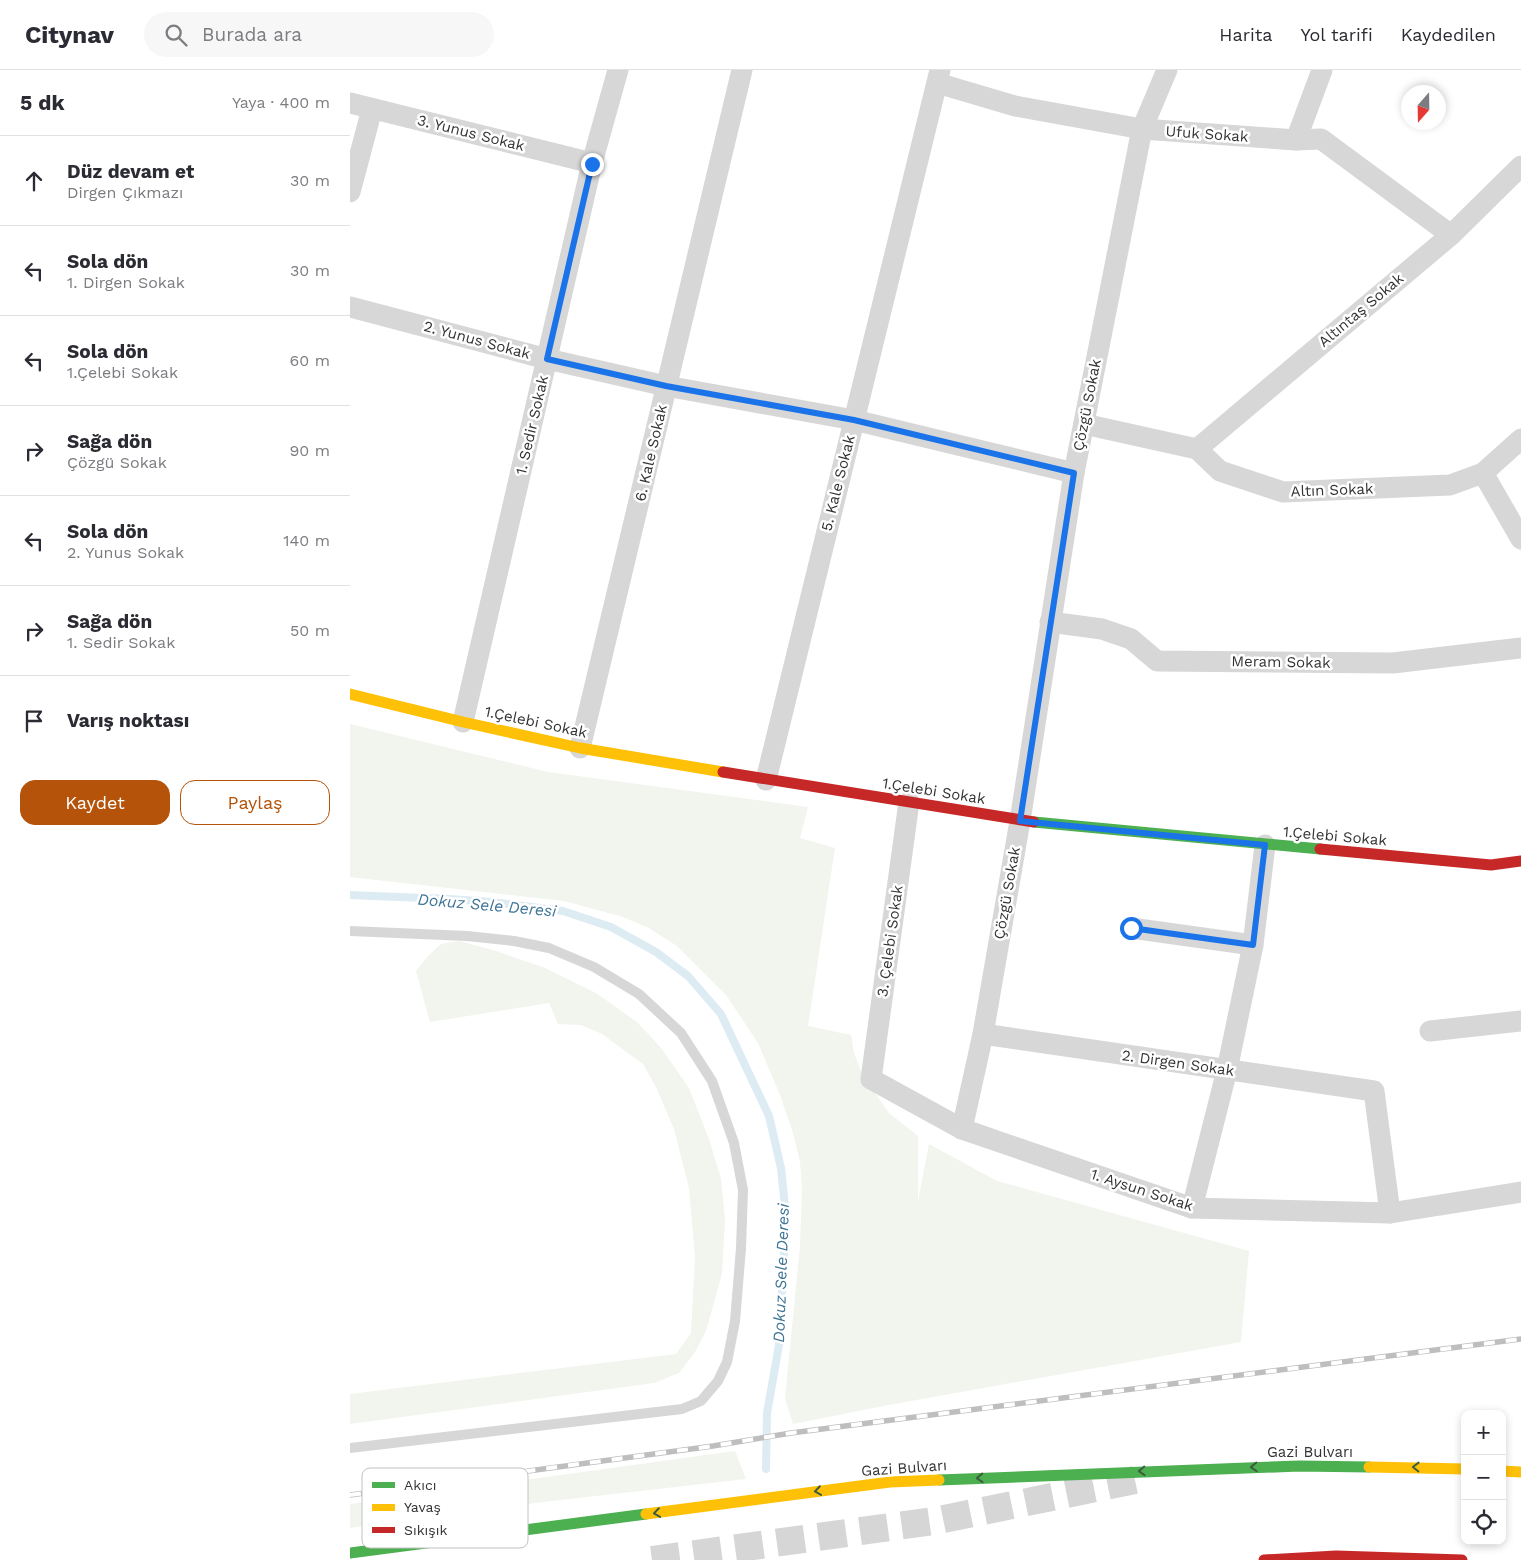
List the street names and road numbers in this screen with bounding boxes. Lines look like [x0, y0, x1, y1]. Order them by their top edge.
street label: 3. Yunus Sokak [416, 111, 527, 155]
street label: Ufuk Sokak [1165, 122, 1250, 146]
street label: Altıntaş Sokak [1315, 269, 1408, 351]
street label: 2. Yunus Sokak [422, 317, 533, 363]
street label: Çözgü Sokak [1069, 357, 1105, 453]
street label: 1. Sedir Sokak [512, 373, 552, 476]
street label: 6. Kale Sokak [631, 402, 671, 503]
street label: 5. Kale Sokak [817, 433, 859, 533]
street label: Altın Sokak [1290, 480, 1374, 500]
street label: Meram Sokak [1231, 652, 1331, 672]
street label: 1.Çelebi Sokak [483, 702, 589, 742]
street label: 1.Çelebi Sokak [881, 774, 987, 808]
street label: 1.Çelebi Sokak [1282, 823, 1388, 850]
street label: Çözgü Sokak [990, 845, 1024, 941]
street label: 3. Çelebi Sokak [873, 884, 907, 998]
street label: 2. Dirgen Sokak [1121, 1046, 1236, 1080]
street label: 1. Aysun Sokak [1089, 1165, 1196, 1215]
street label: Gazi Bulvarı [1267, 1443, 1353, 1461]
street label: Gazi Bulvarı [860, 1456, 948, 1480]

